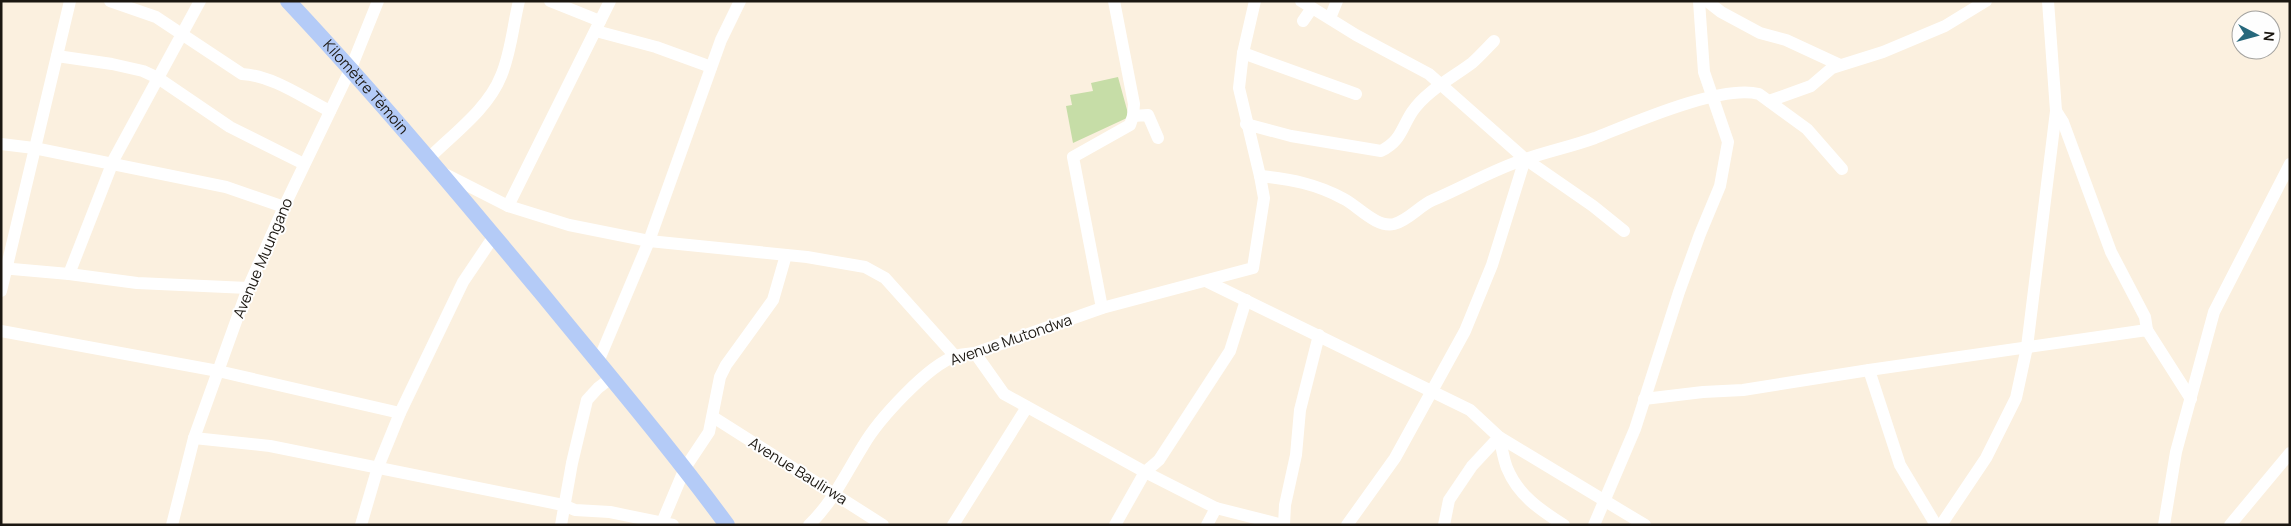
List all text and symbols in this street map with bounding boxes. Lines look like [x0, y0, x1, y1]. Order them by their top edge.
north arrow [2231, 10, 2281, 60]
text: N [2259, 30, 2279, 42]
street label: Kilomètre Témoin [319, 35, 414, 139]
street label: Avenue Muungano [228, 194, 297, 321]
street label: Avenue Mutondwa [947, 309, 1075, 370]
street label: Avenue Baulirwa [745, 432, 852, 509]

